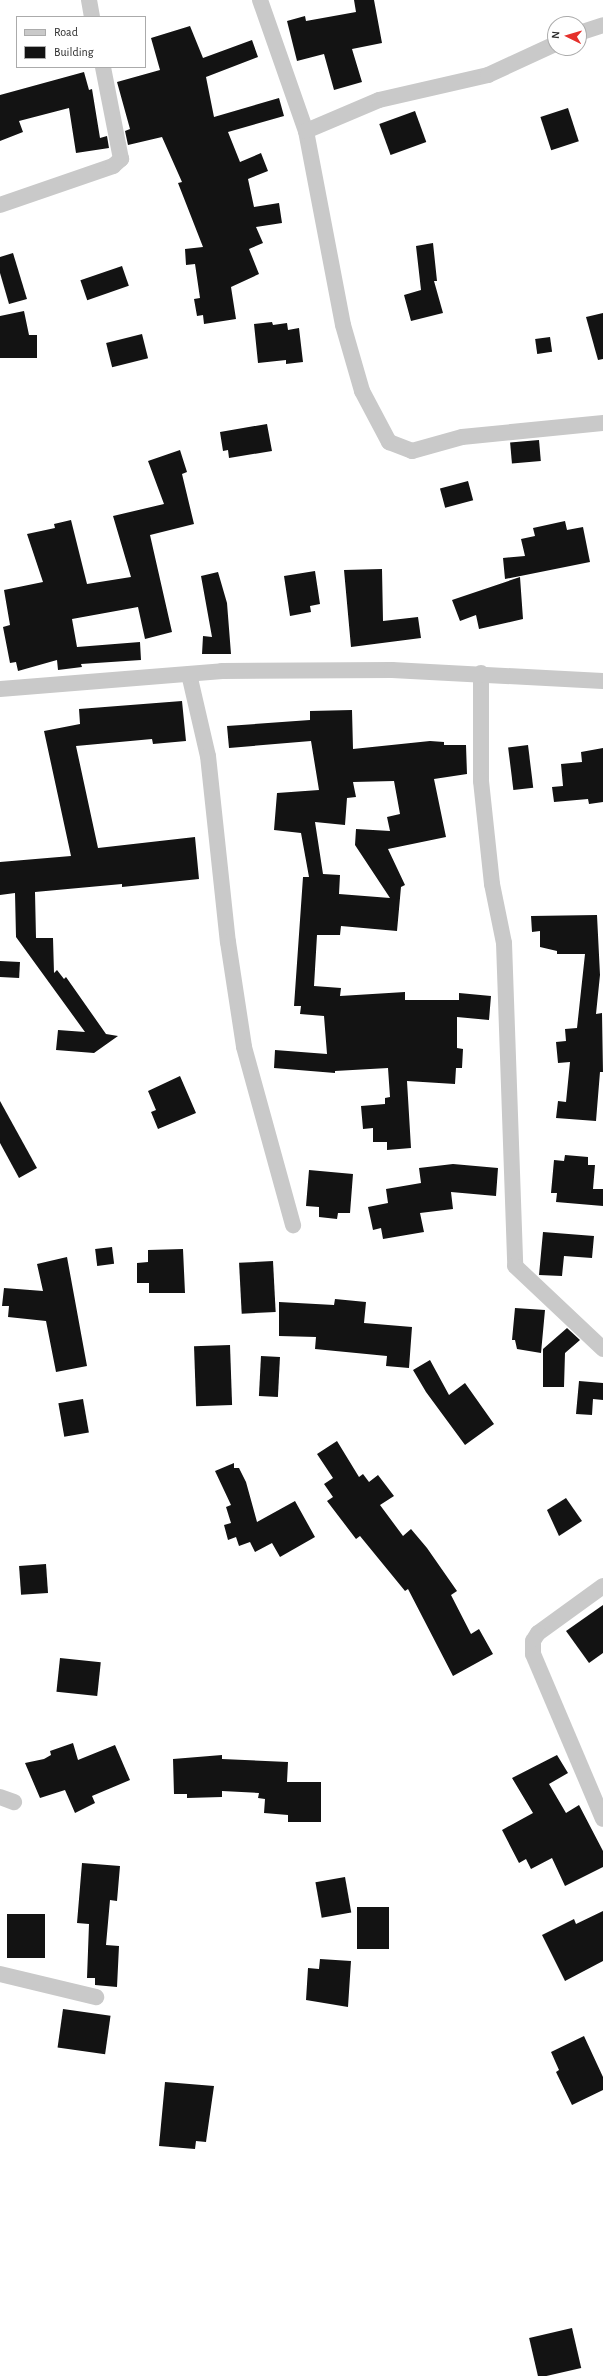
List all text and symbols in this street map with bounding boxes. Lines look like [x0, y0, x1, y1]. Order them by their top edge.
legend [16, 16, 146, 68]
north arrow [547, 16, 587, 56]
text: Road [54, 26, 78, 38]
text: N [550, 31, 561, 39]
text: Building [54, 46, 94, 58]

